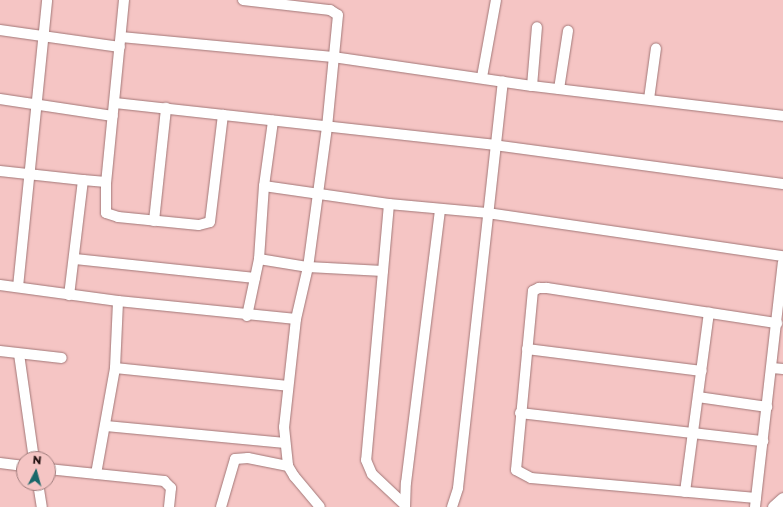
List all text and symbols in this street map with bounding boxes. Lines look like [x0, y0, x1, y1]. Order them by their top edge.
north arrow [16, 451, 56, 491]
text: N [32, 453, 42, 467]

